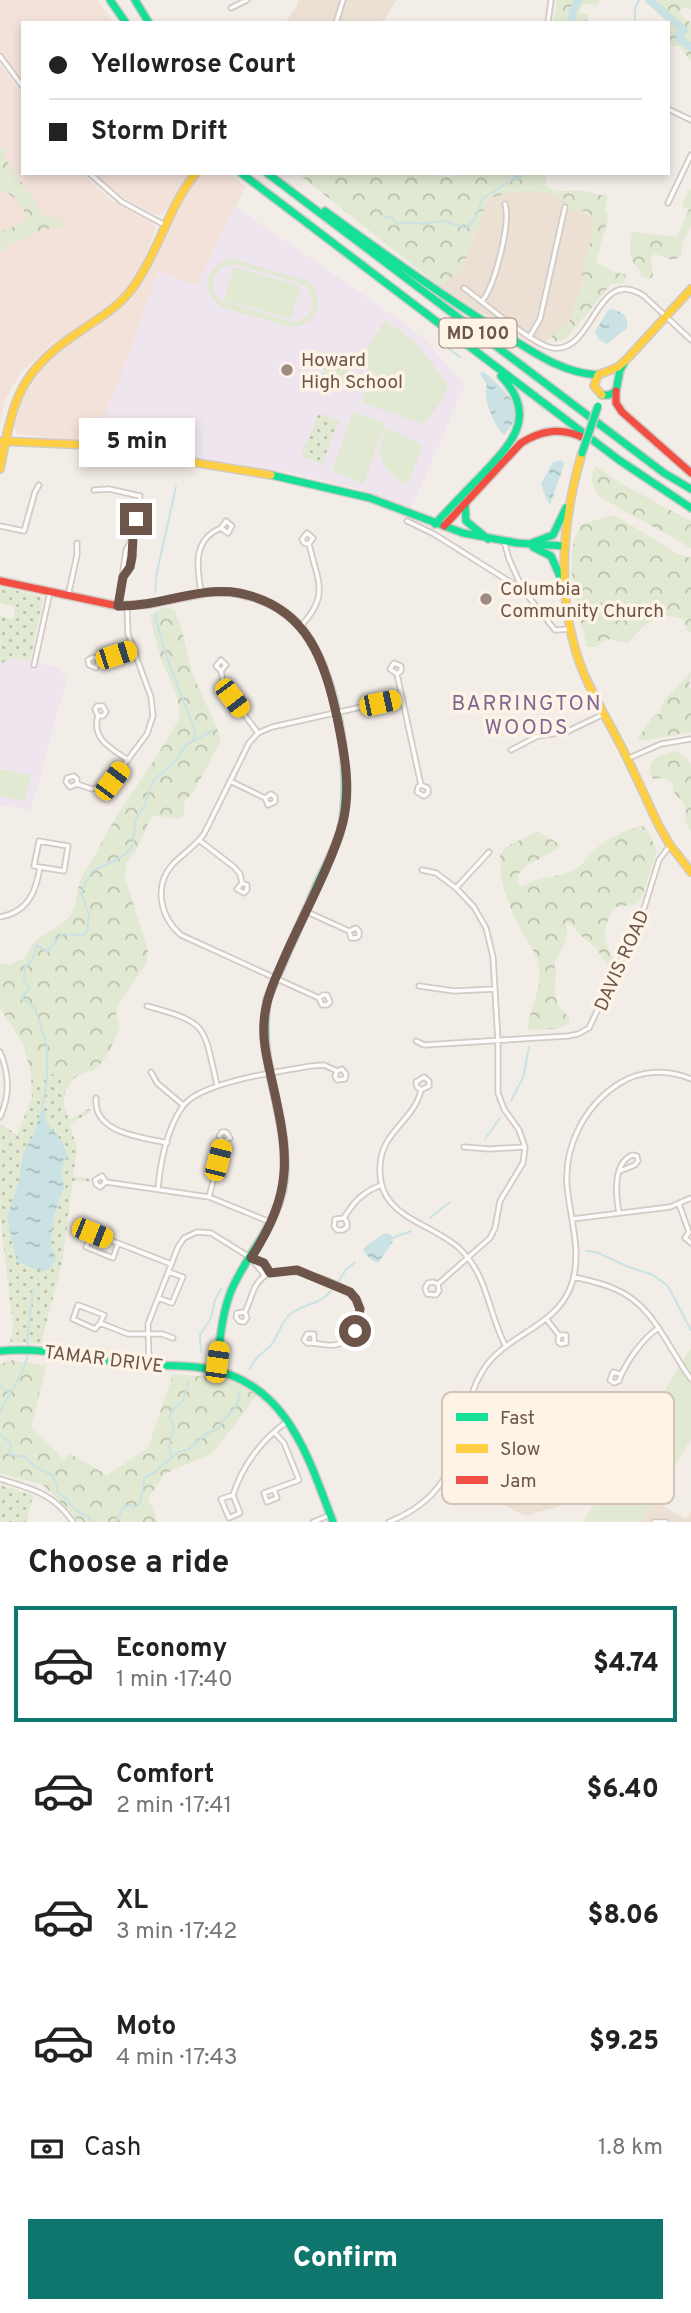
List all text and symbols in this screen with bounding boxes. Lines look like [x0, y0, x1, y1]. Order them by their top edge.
text: Yellowrose Court [91, 49, 296, 82]
text: Storm Drift [91, 116, 228, 149]
road number: MD 100 [440, 318, 516, 348]
place label: Howard High School [301, 349, 403, 395]
marker: Howard High School [279, 362, 295, 378]
callout: 5 min [78, 418, 194, 466]
text: 5 min [107, 428, 167, 457]
route end [120, 503, 152, 535]
place label: Columbia Community Church [500, 578, 664, 624]
marker: Columbia Community Church [478, 591, 494, 607]
car [93, 639, 140, 671]
car [211, 675, 254, 721]
car [358, 688, 403, 718]
district label: BARRINGTON WOODS [451, 691, 603, 742]
car [91, 758, 134, 804]
street label: DAVIS ROAD [590, 907, 656, 1015]
car [203, 1137, 234, 1183]
car [69, 1215, 116, 1251]
route start [339, 1315, 371, 1347]
car [204, 1340, 231, 1384]
street label: TAMAR DRIVE [43, 1341, 165, 1379]
legend [442, 1392, 674, 1504]
text: Fast [500, 1407, 535, 1431]
text: Slow [500, 1438, 540, 1462]
text: Jam [500, 1470, 537, 1494]
text: Choose a ride [28, 1544, 229, 1584]
icon: car [32, 1633, 95, 1696]
text: Economy [116, 1633, 227, 1666]
text: $4.74 [593, 1648, 659, 1681]
text: 1 min · 17:40 [116, 1666, 233, 1695]
icon: car [32, 1759, 95, 1822]
text: Comfort [116, 1759, 214, 1792]
text: $6.40 [586, 1774, 659, 1807]
text: 2 min · 17:41 [116, 1792, 232, 1821]
icon: car [32, 1885, 95, 1948]
text: XL [116, 1885, 148, 1918]
text: $8.06 [588, 1900, 659, 1933]
text: 3 min · 17:42 [116, 1918, 237, 1947]
icon: car [32, 2011, 95, 2074]
text: Moto [116, 2011, 176, 2044]
text: $9.25 [589, 2026, 659, 2059]
text: 4 min · 17:43 [116, 2044, 238, 2073]
icon: cash [28, 2130, 66, 2168]
text: Cash [84, 2132, 141, 2165]
text: 1.8 km [598, 2134, 663, 2163]
button: Confirm [28, 2219, 663, 2299]

